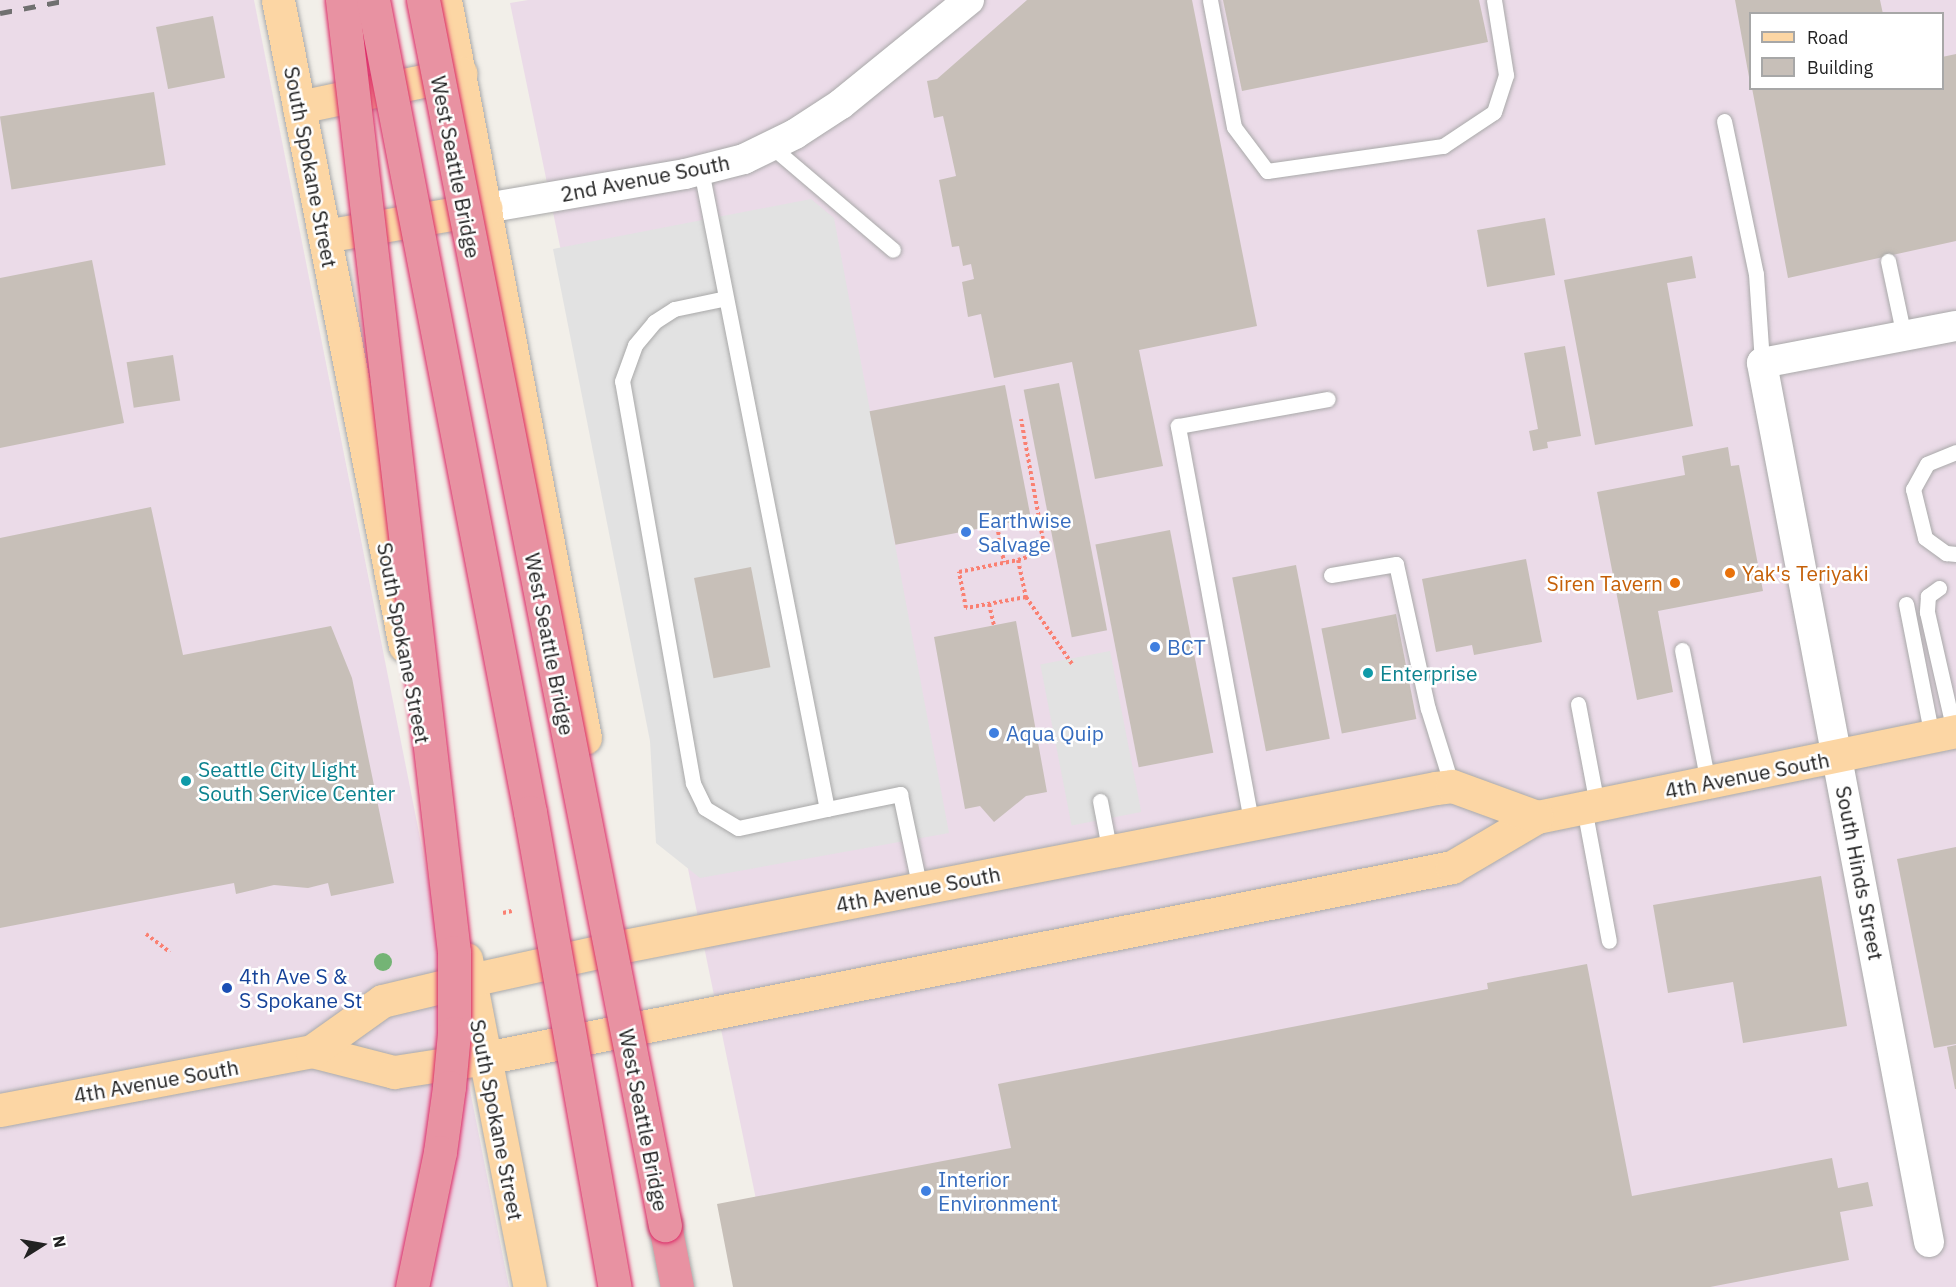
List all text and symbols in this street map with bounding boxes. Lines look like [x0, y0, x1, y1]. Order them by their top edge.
legend [1749, 12, 1944, 90]
text: Road [1807, 26, 1848, 49]
text: Building [1807, 56, 1873, 79]
street label: South Spokane Street [279, 64, 343, 270]
street label: West Seattle Bridge [426, 74, 486, 260]
street label: 2nd Avenue South [558, 149, 732, 207]
place label: Earthwise Salvage [978, 507, 1072, 557]
marker: Earthwise Salvage [959, 525, 973, 539]
street label: South Spokane Street [372, 540, 436, 746]
street label: West Seattle Bridge [520, 551, 580, 737]
place label: Yak's Teriyaki [1742, 560, 1869, 586]
marker: Yak's Teriyaki [1723, 566, 1737, 580]
place label: Siren Tavern [1547, 570, 1663, 596]
marker: Siren Tavern [1668, 576, 1682, 590]
place label: BCT [1167, 634, 1206, 660]
marker: BCT [1148, 640, 1162, 654]
place label: Enterprise [1380, 660, 1478, 686]
marker: Enterprise [1361, 666, 1375, 680]
place label: Aqua Quip [1006, 720, 1104, 746]
marker: Aqua Quip [987, 726, 1001, 740]
street label: 4th Avenue South [1663, 747, 1831, 803]
place label: Seattle City Light South Service Center [198, 756, 395, 806]
marker: Seattle City Light South Service Center [179, 774, 193, 788]
street label: South Hinds Street [1831, 784, 1889, 962]
street label: 4th Avenue South [834, 861, 1002, 917]
place label: 4th Ave S & S Spokane St [239, 963, 362, 1013]
marker: 4th Ave S & S Spokane St [220, 981, 234, 995]
street label: South Spokane Street [465, 1017, 529, 1223]
street label: West Seattle Bridge [614, 1027, 674, 1213]
street label: 4th Avenue South [72, 1054, 240, 1108]
place label: Interior Environment [938, 1166, 1058, 1216]
marker: Interior Environment [919, 1184, 933, 1198]
north arrow [12, 1215, 72, 1275]
text: N [49, 1234, 71, 1249]

